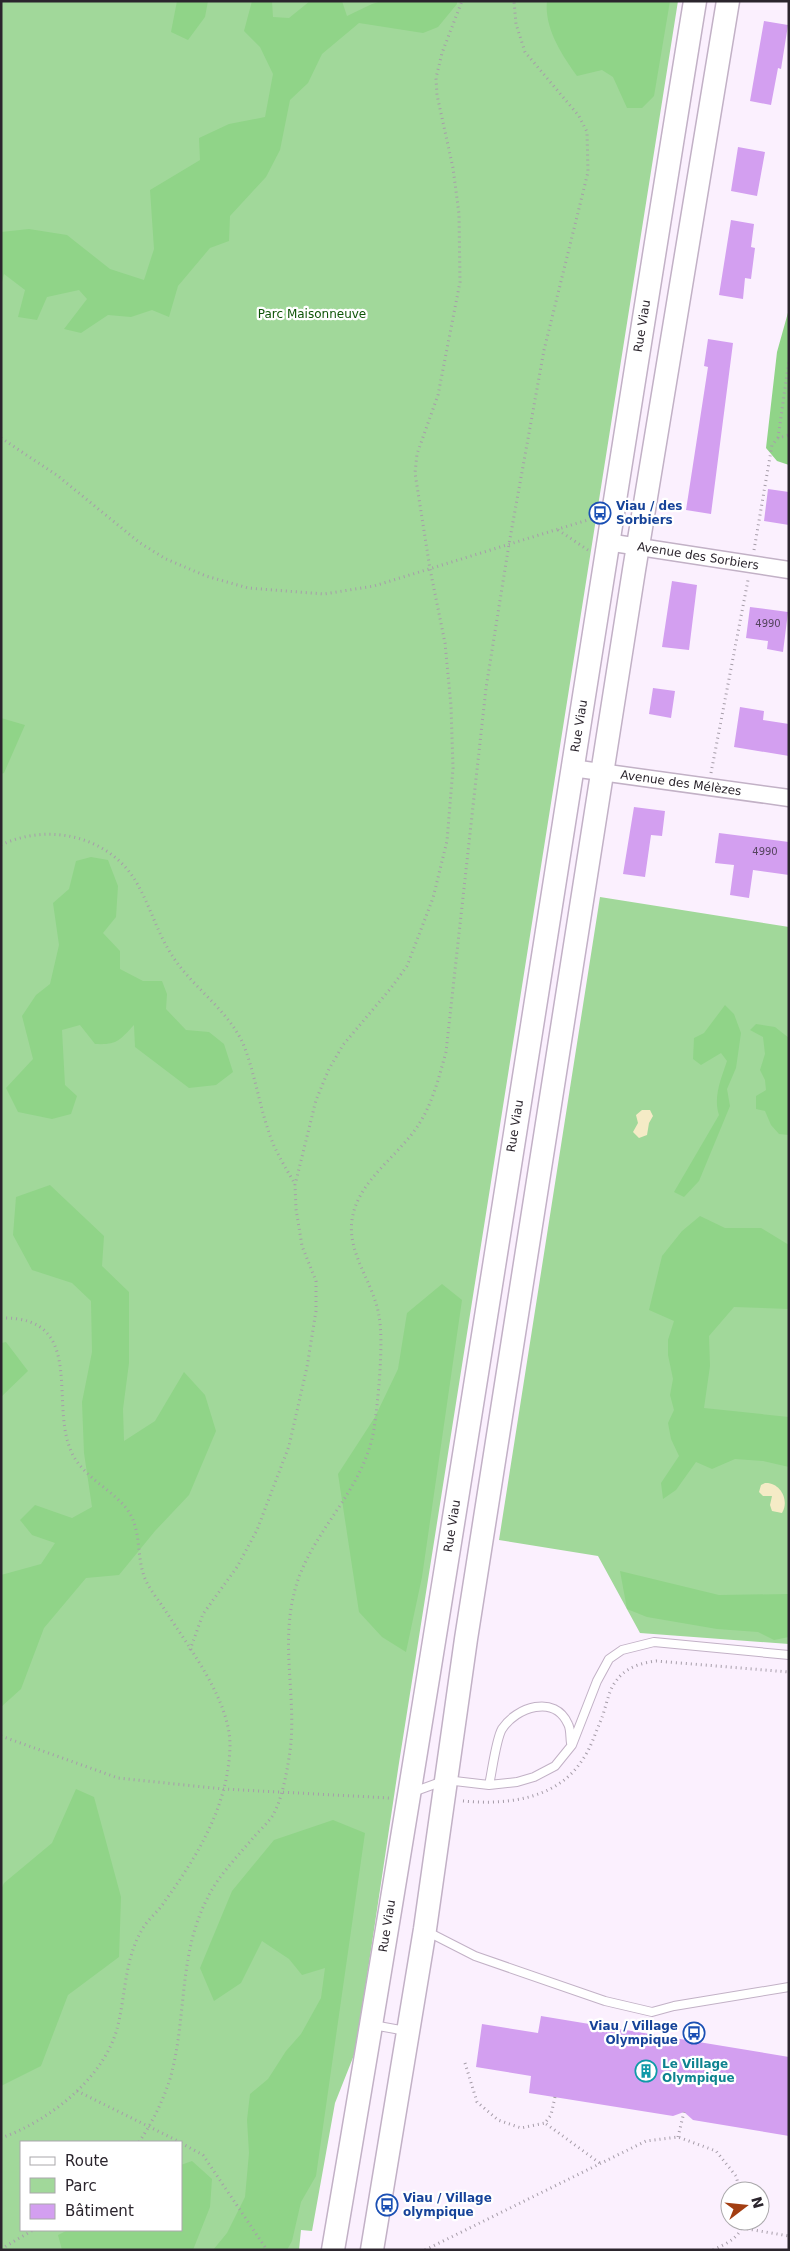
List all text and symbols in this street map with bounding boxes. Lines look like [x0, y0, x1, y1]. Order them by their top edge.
street label: Rue Viau [631, 299, 653, 353]
park label: Parc Maisonneuve [258, 307, 366, 321]
place label: Viau / des Sorbiers [616, 499, 682, 527]
bus stop icon: Viau / des Sorbiers [588, 501, 612, 525]
street label: Avenue des Sorbiers [636, 539, 760, 573]
house number: 4990 [755, 618, 781, 629]
street label: Rue Viau [568, 699, 590, 753]
street label: Avenue des Mélèzes [620, 768, 742, 798]
house number: 4990 [752, 846, 778, 857]
street label: Rue Viau [504, 1099, 526, 1153]
street label: Rue Viau [441, 1499, 463, 1553]
street label: Rue Viau [376, 1899, 398, 1953]
place label: Viau / Village Olympique [589, 2019, 678, 2047]
bus stop icon: Viau / Village Olympique [682, 2021, 706, 2045]
place label: Le Village Olympique [662, 2057, 735, 2085]
building icon: Le Village Olympique [634, 2059, 658, 2083]
legend [20, 2141, 182, 2231]
text: Route [65, 2152, 109, 2170]
text: Parc [65, 2177, 97, 2195]
north arrow [720, 2181, 770, 2231]
place label: Viau / Village olympique [403, 2191, 492, 2219]
bus stop icon: Viau / Village olympique [375, 2193, 399, 2217]
text: N [748, 2195, 767, 2210]
text: Bâtiment [65, 2202, 134, 2220]

